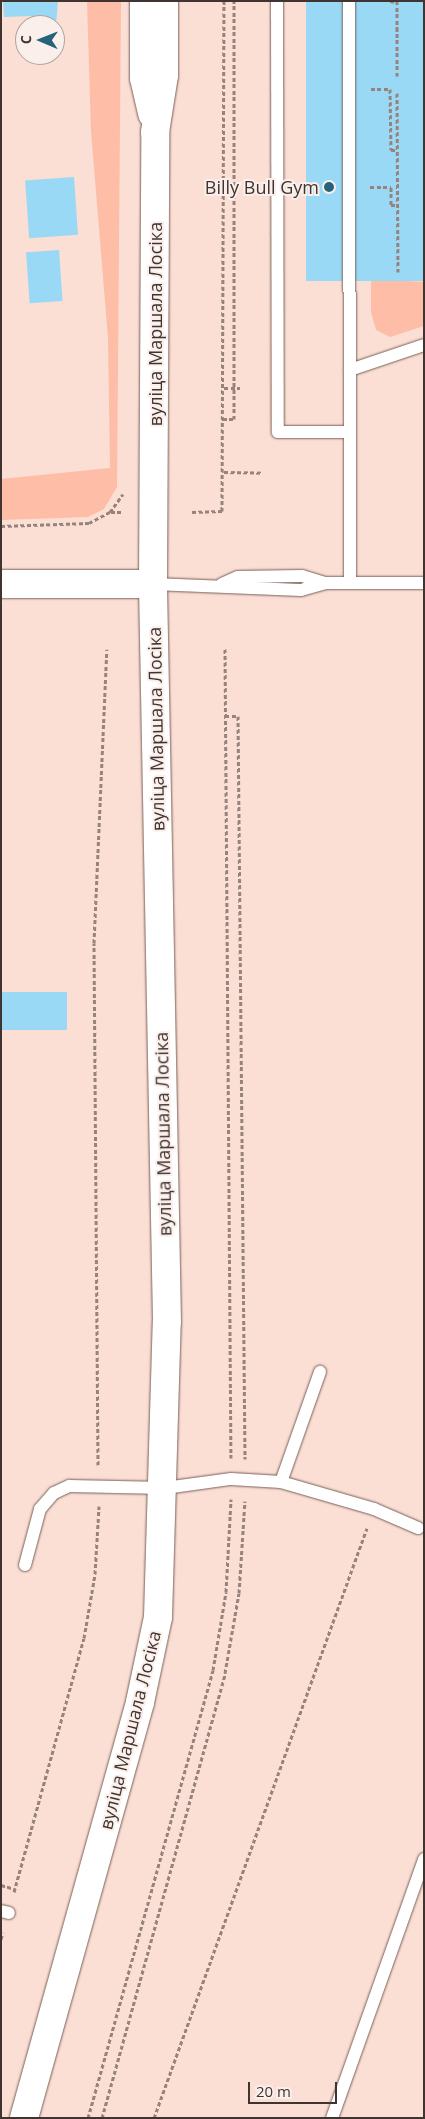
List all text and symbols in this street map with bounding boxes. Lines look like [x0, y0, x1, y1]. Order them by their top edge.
north arrow [15, 15, 65, 65]
text: С [16, 35, 35, 44]
place label: Billy Bull Gym [205, 176, 319, 198]
marker: Billy Bull Gym [323, 181, 335, 193]
street label: вуліца Маршала Лосіка [144, 222, 166, 426]
street label: вуліца Маршала Лосіка [143, 627, 169, 831]
street label: вуліца Маршала Лосіка [150, 1032, 176, 1236]
street label: вуліца Маршала Лосіка [95, 1628, 165, 1832]
scale bar [250, 2072, 339, 2104]
text: 20 m [256, 2081, 291, 2101]

